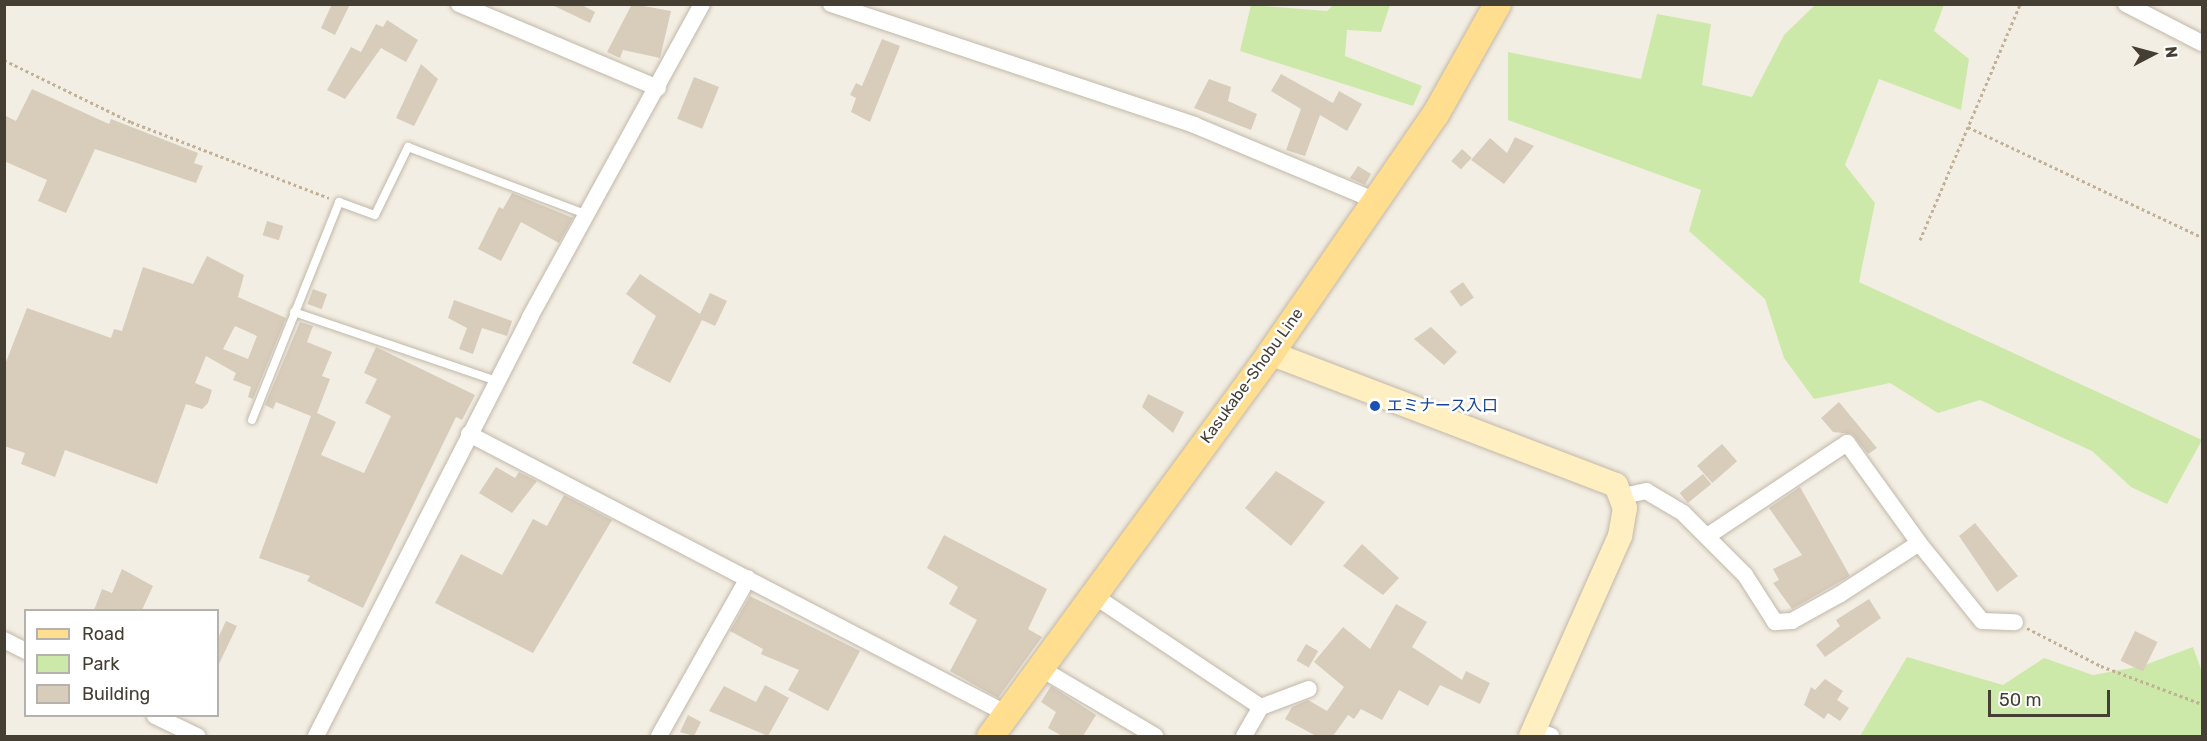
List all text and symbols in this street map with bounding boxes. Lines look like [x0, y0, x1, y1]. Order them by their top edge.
north arrow [2123, 24, 2183, 84]
text: N [2161, 45, 2181, 59]
street label: Kasukabe-Shobu Line [1196, 305, 1308, 447]
place label: エミナース入口 [1387, 396, 1499, 416]
marker: エミナース入口 [1368, 399, 1382, 413]
legend [24, 609, 219, 717]
text: Road [82, 623, 125, 645]
text: Park [82, 653, 119, 675]
scale bar [1991, 678, 2112, 716]
text: Building [82, 683, 150, 705]
text: 50 m [1999, 689, 2042, 711]

